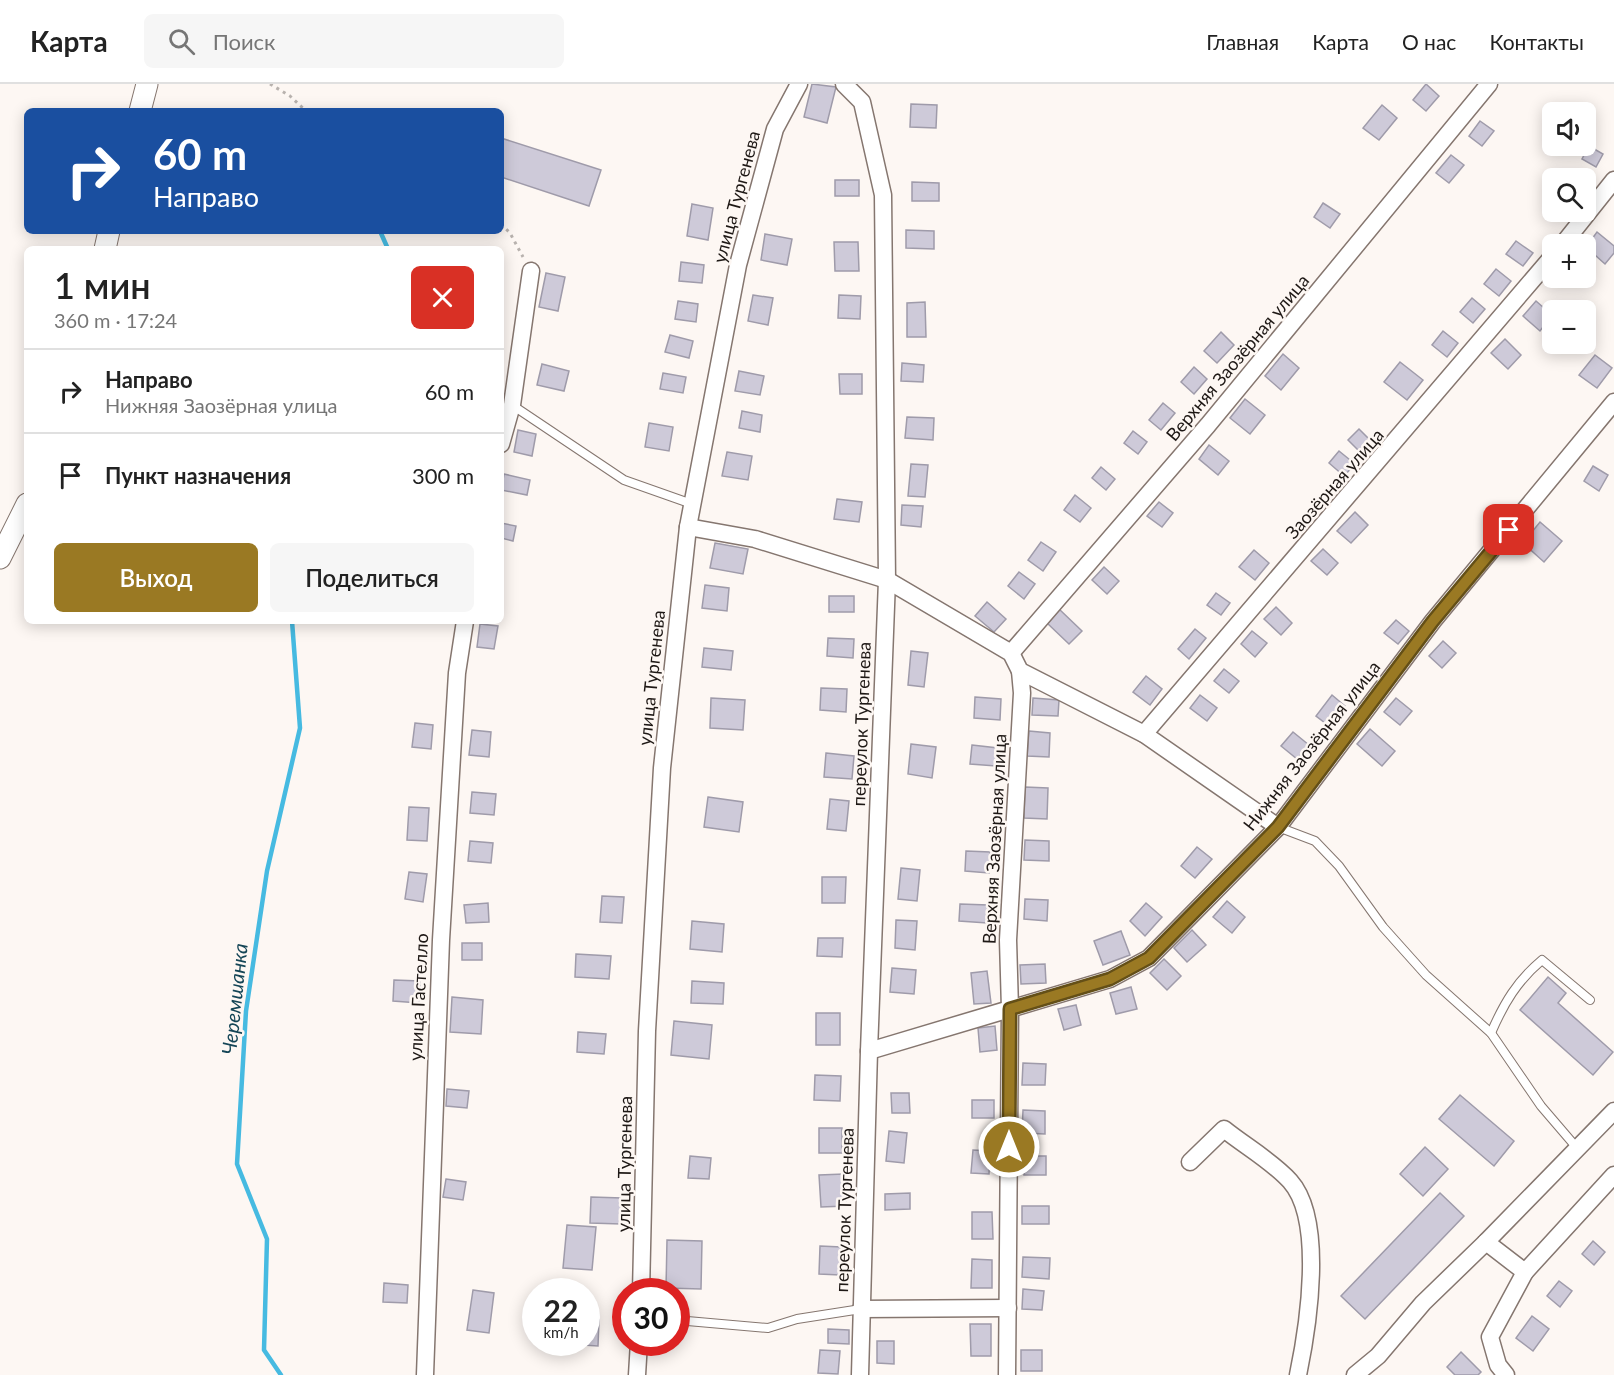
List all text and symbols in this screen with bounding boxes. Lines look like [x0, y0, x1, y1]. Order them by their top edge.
search box [144, 14, 564, 68]
text: Карта [30, 24, 108, 58]
icon: search [165, 25, 198, 58]
text: Поиск [213, 28, 276, 55]
text: Главная [1206, 29, 1279, 54]
text: Карта [1312, 29, 1369, 54]
text: О нас [1402, 29, 1456, 54]
text: Контакты [1489, 29, 1584, 54]
map controls [1542, 102, 1596, 354]
button: sound [1542, 102, 1596, 156]
street label: улица Тургенева [708, 128, 764, 265]
text: 60 m [153, 129, 247, 179]
icon: right [54, 132, 132, 210]
button: search [1542, 168, 1596, 222]
text: Направо [153, 180, 259, 213]
button: + [1542, 234, 1596, 288]
text: 1 мин [54, 263, 151, 307]
button: close [411, 266, 474, 329]
street label: Верхняя Заозёрная улица [1161, 270, 1313, 445]
button: − [1542, 300, 1596, 354]
text: 360 m · 17:24 [54, 308, 177, 332]
text: Направо [105, 366, 193, 393]
icon: right [54, 375, 87, 408]
text: 60 m [425, 378, 474, 405]
text: Нижняя Заозёрная улица [105, 393, 337, 417]
street label: Заозёрная улица [1280, 424, 1388, 543]
icon: arrive [54, 459, 87, 492]
text: Пункт назначения [105, 462, 291, 489]
text: 300 m [412, 462, 474, 489]
pin [1483, 504, 1534, 555]
icon: arrive [1492, 513, 1525, 546]
button: Выход [54, 543, 258, 612]
button: Поделиться [270, 543, 474, 612]
street label: улица Тургенева [633, 609, 669, 747]
street label: переулок Тургенева [847, 641, 875, 807]
street label: Нижняя Заозёрная улица [1238, 656, 1384, 835]
street label: Верхняя Заозёрная улица [978, 733, 1011, 945]
street label: улица Гастелло [404, 933, 432, 1061]
water label: Черемшанка [216, 942, 252, 1056]
street label: улица Тургенева [612, 1096, 636, 1232]
position arrow [977, 1115, 1041, 1179]
street label: переулок Тургенева [830, 1127, 858, 1293]
speed limit sign: 30 [612, 1278, 690, 1356]
text: 22 [544, 1292, 578, 1328]
text: km/h [543, 1323, 579, 1341]

